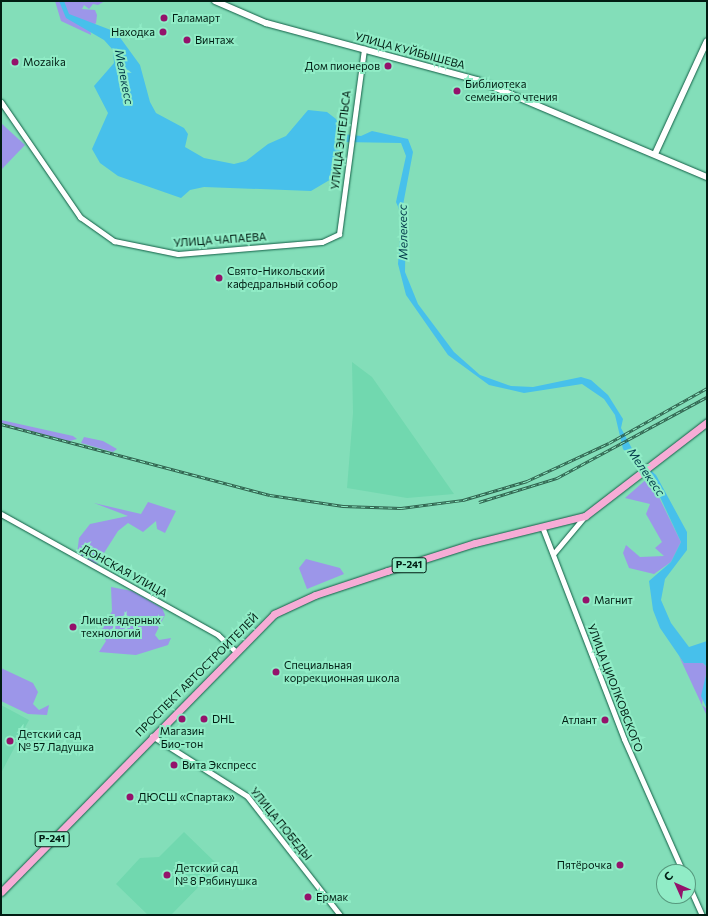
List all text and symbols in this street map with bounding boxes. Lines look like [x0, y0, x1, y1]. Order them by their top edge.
place label: Галамарт [172, 11, 220, 25]
marker: Галамарт [159, 13, 169, 23]
place label: Находка [111, 25, 155, 39]
marker: Находка [158, 27, 168, 37]
street label: УЛИЦА КУЙБЫШЕВА [353, 30, 467, 72]
place label: Винтаж [195, 33, 234, 47]
marker: Винтаж [182, 35, 192, 45]
water label: Мелекесс [112, 48, 136, 106]
place label: Mozaika [23, 55, 66, 69]
marker: Mozaika [10, 57, 20, 67]
place label: Дом пионеров [305, 59, 380, 73]
marker: Дом пионеров [383, 61, 393, 71]
place label: Библиотека семейного чтения [465, 78, 558, 104]
marker: Библиотека семейного чтения [452, 86, 462, 96]
street label: УЛИЦА ЭНГЕЛЬСА [328, 90, 354, 190]
water label: Мелекесс [395, 204, 411, 260]
street label: УЛИЦА ЧАПАЕВА [173, 230, 267, 250]
place label: Свято-Никольский кафедральный собор [227, 265, 338, 291]
marker: Свято-Никольский кафедральный собор [214, 273, 224, 283]
water label: Мелекесс [624, 445, 668, 499]
street label: ДОНСКАЯ УЛИЦА [78, 542, 170, 600]
road number: Р-241 [391, 557, 427, 573]
place label: Магнит [594, 593, 633, 607]
marker: Магнит [581, 595, 591, 605]
street label: ПРОСПЕКТ АВТОСТРОИТЕЛЕЙ [133, 611, 261, 739]
place label: Лицей ядерных технологий [81, 614, 161, 640]
marker: Лицей ядерных технологий [68, 622, 78, 632]
street label: УЛИЦА ЦИОЛКОВСКОГО [584, 622, 646, 754]
place label: Специальная коррекционная школа [284, 659, 399, 685]
marker: Специальная коррекционная школа [271, 667, 281, 677]
place label: DHL [212, 712, 235, 726]
place label: Атлант [562, 713, 597, 727]
marker: Магазин Био-тон [177, 714, 187, 724]
marker: DHL [199, 714, 209, 724]
marker: Атлант [600, 715, 610, 725]
place label: Магазин Био-тон [160, 725, 204, 751]
place label: Детский сад № 57 Ладушка [18, 728, 94, 754]
marker: Детский сад № 57 Ладушка [5, 736, 15, 746]
place label: Вита Экспресс [182, 758, 256, 772]
marker: Вита Экспресс [169, 760, 179, 770]
street label: УЛИЦА ПОБЕДЫ [248, 785, 314, 863]
place label: ДЮСШ «Спартак» [138, 790, 235, 804]
marker: ДЮСШ «Спартак» [125, 792, 135, 802]
road number: Р-241 [34, 831, 70, 847]
place label: Пятёрочка [557, 858, 612, 872]
marker: Пятёрочка [615, 860, 625, 870]
place label: Детский сад № 8 Рябинушка [175, 862, 257, 888]
north arrow [656, 864, 696, 904]
text: С [661, 869, 675, 883]
marker: Детский сад № 8 Рябинушка [162, 870, 172, 880]
place label: Ермак [316, 890, 348, 904]
marker: Ермак [303, 892, 313, 902]

